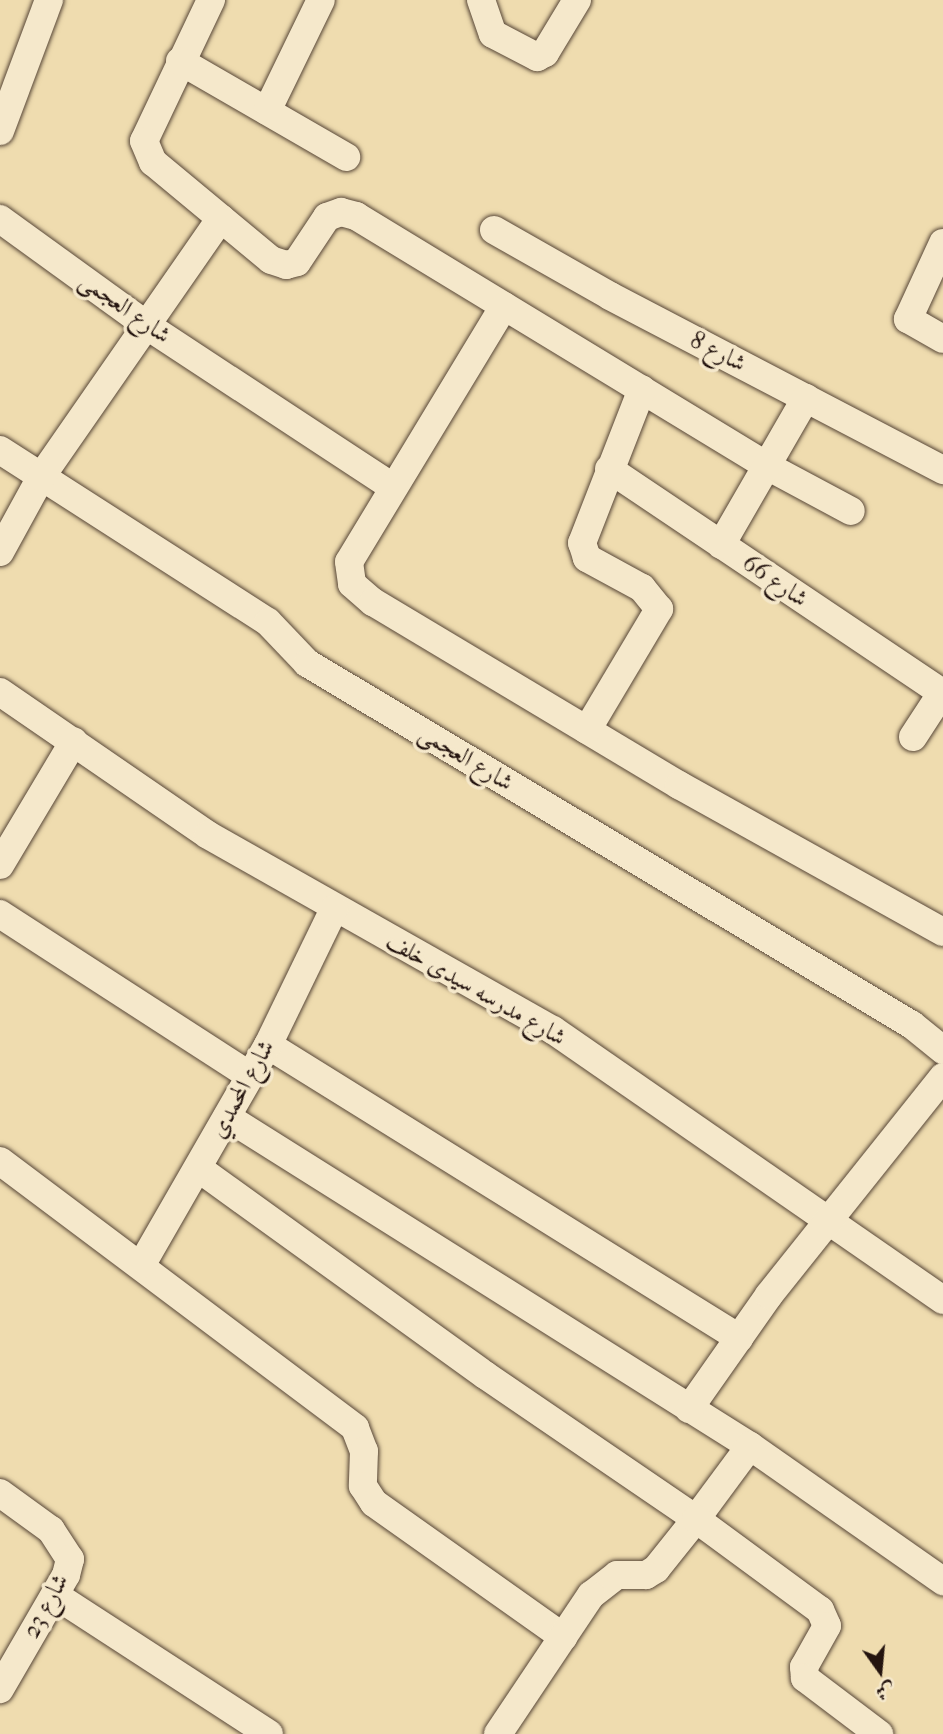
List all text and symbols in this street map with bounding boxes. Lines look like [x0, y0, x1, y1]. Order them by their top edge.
street label: شارع العجمى [74, 266, 176, 350]
street label: شارع 8 [685, 326, 751, 378]
street label: شارع 66 [737, 549, 813, 613]
street label: شارع العجمى [414, 719, 518, 797]
street label: شارع مدرسه سيدى خلف [381, 926, 571, 1052]
street label: شارع المحمدي [203, 1035, 281, 1143]
street label: شارع 23 [17, 1569, 75, 1643]
north arrow [845, 1636, 915, 1706]
text: ش [873, 1678, 897, 1704]

